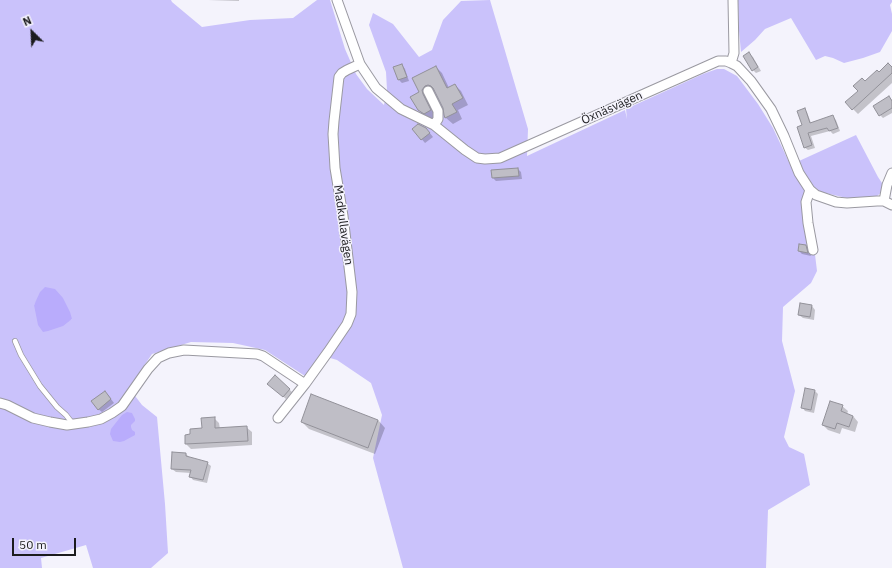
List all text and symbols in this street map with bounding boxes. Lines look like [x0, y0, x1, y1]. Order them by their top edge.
north arrow [12, 12, 52, 52]
text: N [21, 13, 34, 29]
street label: Öxnäsvägen [579, 88, 645, 128]
street label: Madkullavägen [330, 184, 356, 266]
scale bar [14, 530, 78, 556]
text: 50 m [19, 537, 47, 552]

